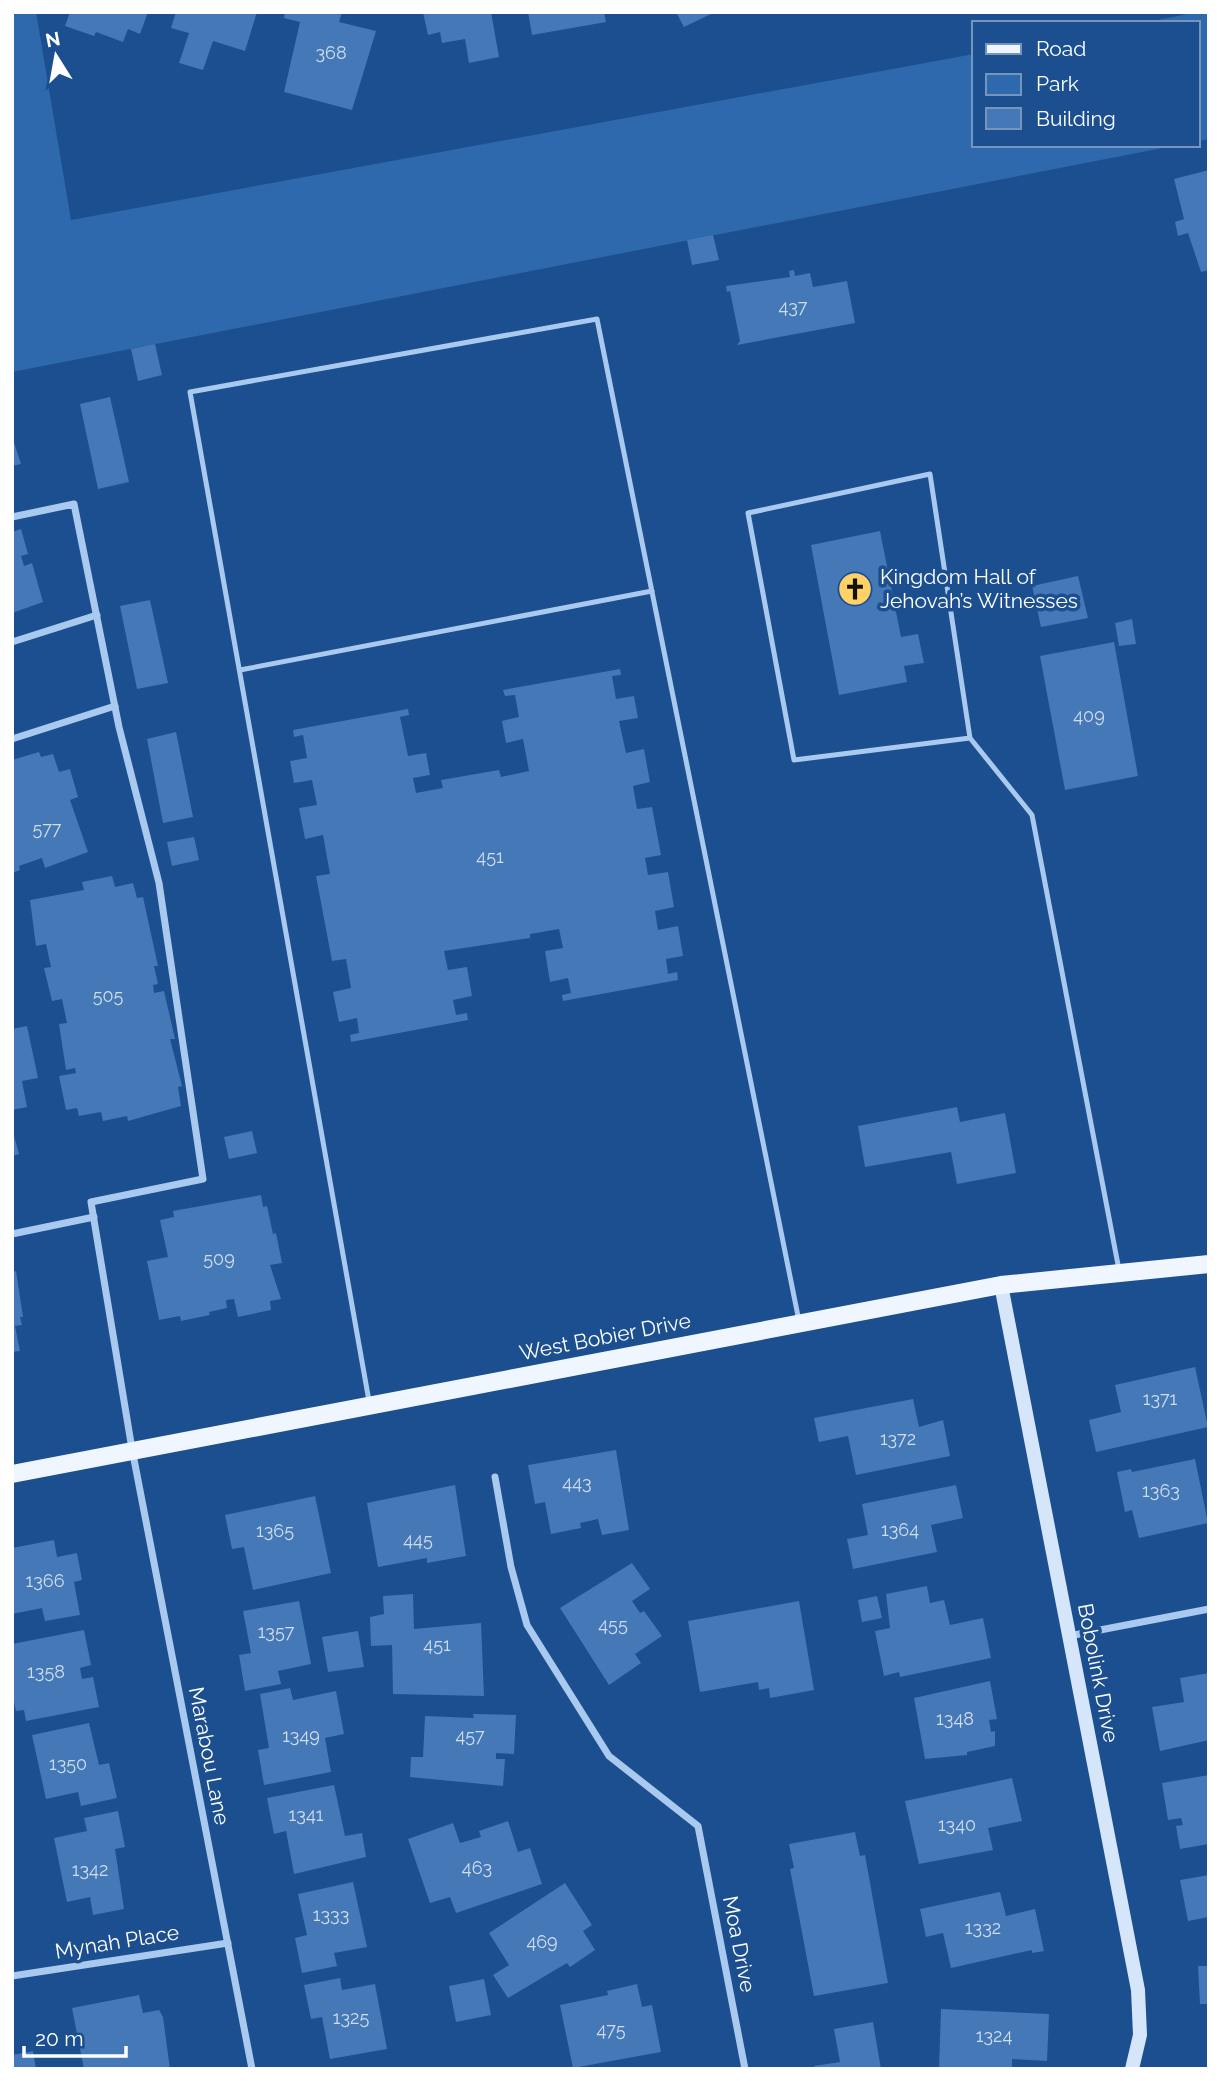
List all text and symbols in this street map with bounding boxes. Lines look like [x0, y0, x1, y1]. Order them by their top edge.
north arrow [21, 21, 91, 91]
legend [972, 21, 1200, 147]
text: N [44, 27, 62, 51]
text: Road [1036, 36, 1086, 61]
house number: 368 [315, 42, 347, 63]
text: Park [1036, 71, 1079, 96]
text: Building [1036, 106, 1116, 131]
house number: 437 [779, 296, 808, 317]
place label: Kingdom Hall of Jehovah’s Witnesses [880, 564, 1078, 613]
church icon: Kingdom Hall of Jehovah’s Witnesses [836, 570, 874, 608]
house number: 409 [1073, 705, 1105, 726]
house number: 577 [32, 818, 62, 839]
house number: 451 [476, 846, 504, 867]
house number: 505 [93, 985, 124, 1006]
house number: 509 [203, 1248, 235, 1269]
street label: West Bobier Drive [517, 1308, 693, 1365]
house number: 1371 [1143, 1388, 1178, 1409]
house number: 1372 [880, 1428, 916, 1449]
house number: 443 [562, 1472, 592, 1493]
house number: 1363 [1142, 1480, 1180, 1501]
house number: 1364 [881, 1519, 919, 1540]
house number: 1365 [256, 1520, 294, 1541]
house number: 445 [403, 1529, 433, 1550]
house number: 1366 [25, 1570, 65, 1591]
street label: Bobolink Drive [1073, 1601, 1124, 1745]
house number: 455 [598, 1614, 628, 1635]
house number: 1357 [258, 1621, 295, 1642]
house number: 451 [423, 1634, 451, 1655]
house number: 1358 [27, 1661, 65, 1682]
street label: Marabou Lane [184, 1685, 235, 1827]
house number: 1348 [936, 1708, 974, 1729]
house number: 1349 [282, 1725, 320, 1746]
house number: 457 [455, 1725, 485, 1746]
house number: 1350 [49, 1753, 87, 1774]
house number: 1341 [289, 1804, 324, 1825]
house number: 1340 [938, 1814, 976, 1835]
house number: 463 [462, 1857, 492, 1878]
house number: 1342 [72, 1859, 108, 1880]
street label: Moa Drive [718, 1894, 761, 1994]
house number: 1333 [313, 1904, 349, 1925]
house number: 1332 [965, 1917, 1001, 1938]
street label: Mynah Place [53, 1919, 181, 1964]
house number: 469 [526, 1931, 558, 1952]
house number: 1325 [333, 2007, 369, 2028]
scale bar [24, 2014, 126, 2058]
house number: 475 [597, 2019, 626, 2040]
house number: 1324 [976, 2025, 1012, 2046]
text: 20 m [35, 2026, 83, 2051]

